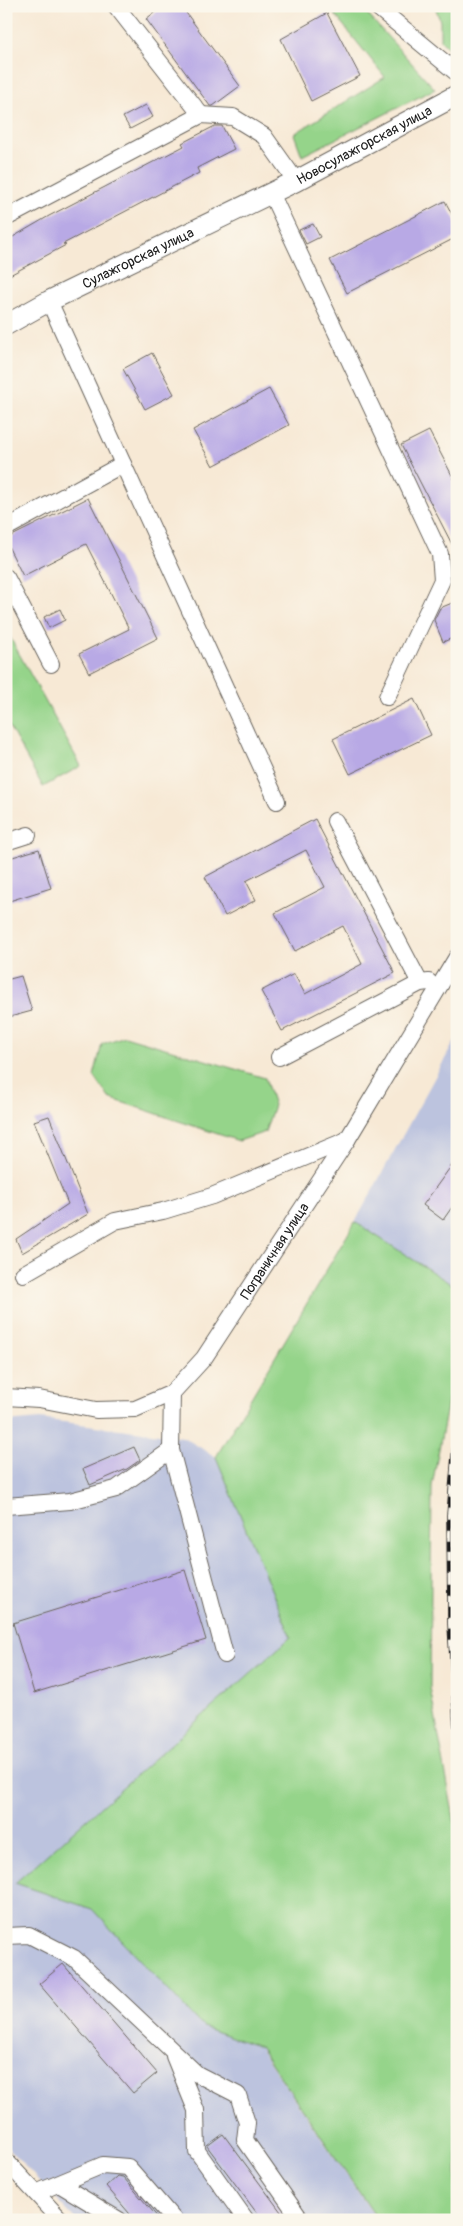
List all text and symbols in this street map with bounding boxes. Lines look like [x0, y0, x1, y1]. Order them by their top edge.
street label: Новосулажгорская улица [294, 102, 435, 188]
street label: Сулажгорская улица [80, 224, 197, 293]
street label: Пограничная улица [237, 1200, 313, 1303]

